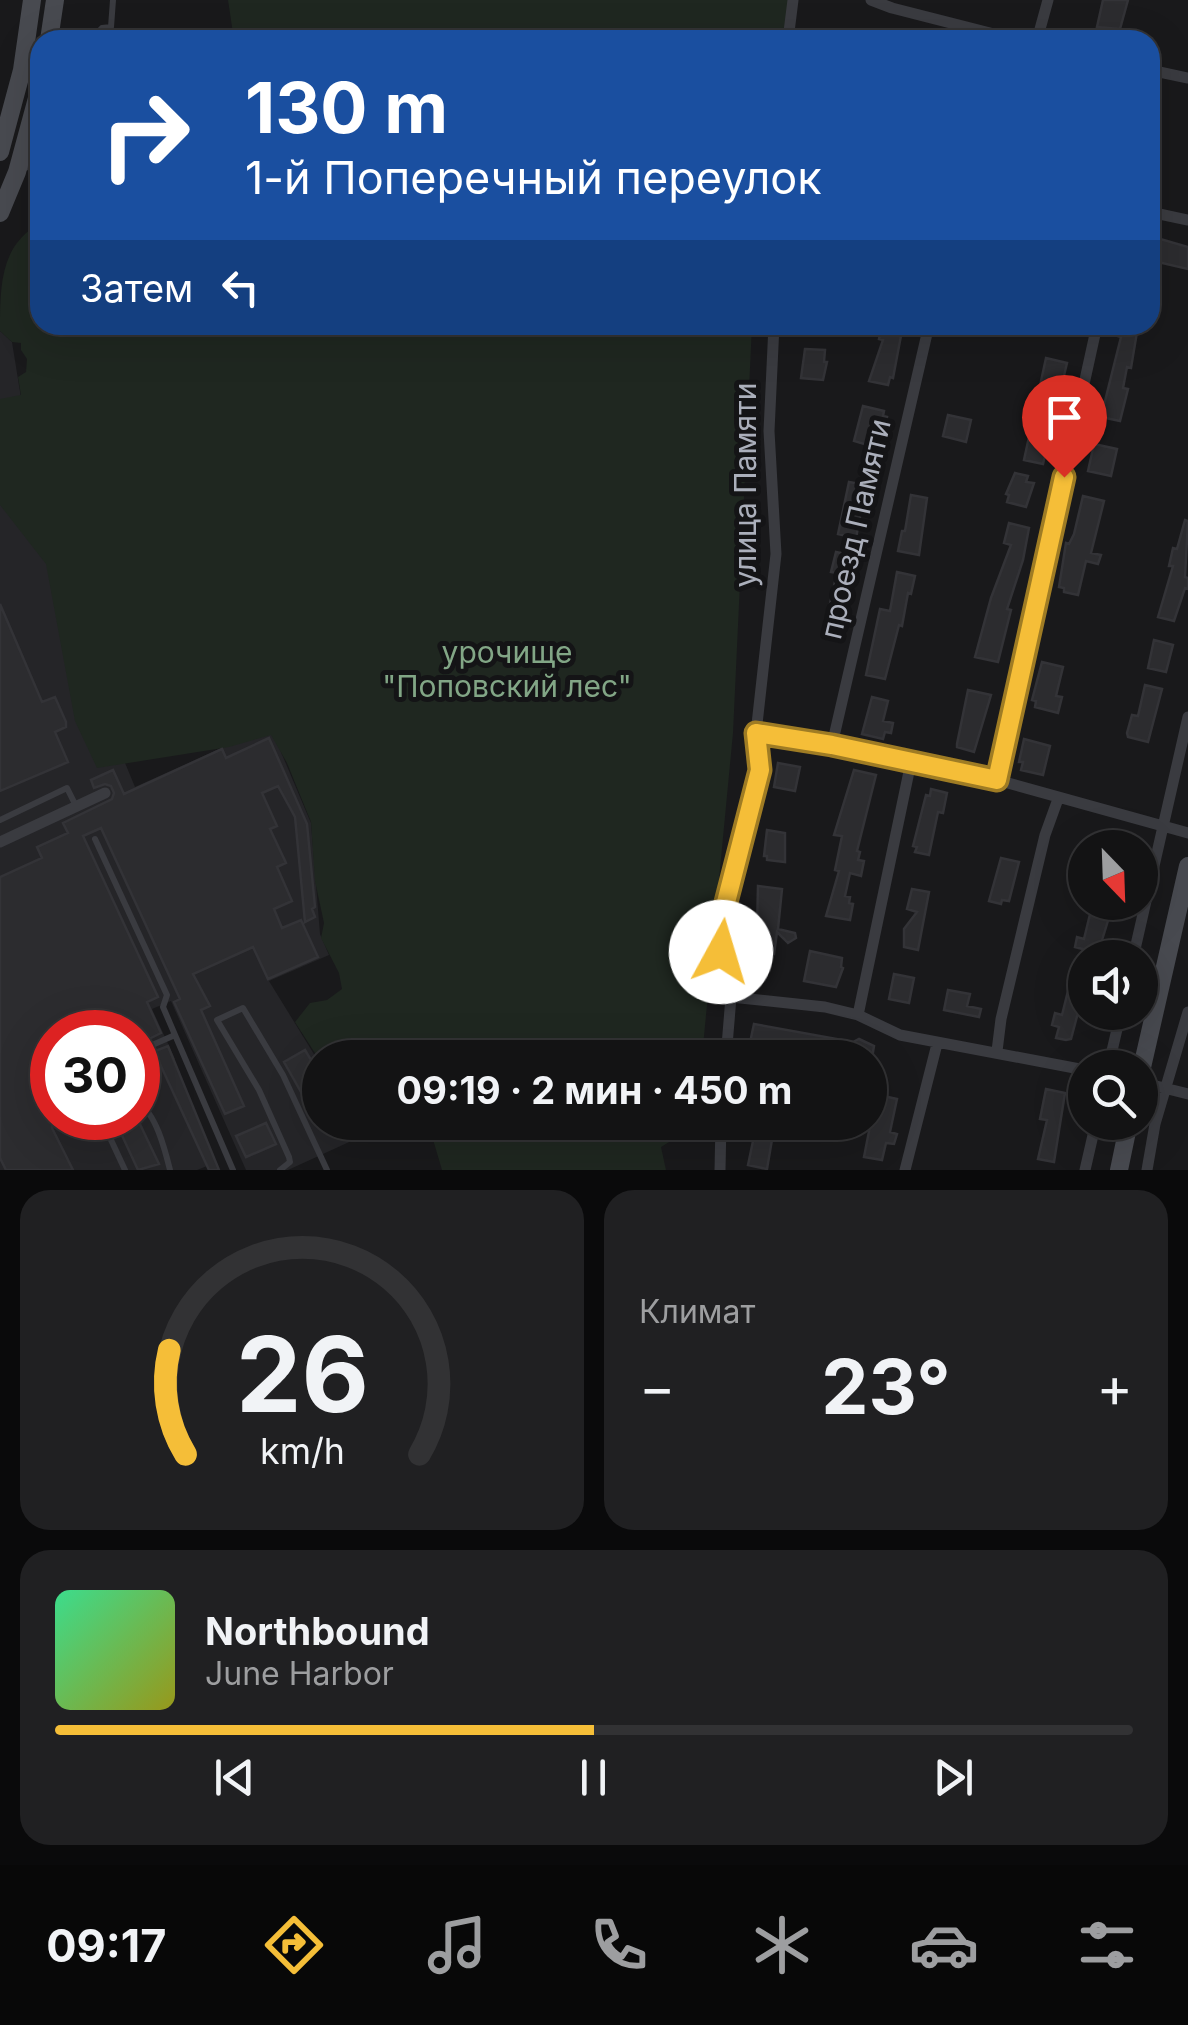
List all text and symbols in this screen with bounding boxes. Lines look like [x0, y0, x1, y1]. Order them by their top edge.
text: 130 m [245, 65, 448, 150]
icon: right [80, 70, 210, 200]
text: 1-й Поперечный переулок [245, 150, 822, 205]
icon: left [213, 260, 268, 315]
text: Затем [80, 265, 193, 311]
pin [1022, 375, 1107, 478]
street label: улица Памяти [727, 383, 763, 587]
icon: arrive [1037, 390, 1092, 445]
street label: проезд Памяти [812, 415, 898, 642]
park label: урочище "Поповский лес" [382, 634, 632, 704]
north arrow [1068, 830, 1158, 920]
map controls [1068, 830, 1158, 1140]
position arrow [669, 900, 773, 1004]
button: sound [1068, 940, 1158, 1030]
speed limit sign: 30 [30, 1010, 160, 1140]
button: search [1068, 1050, 1158, 1140]
text: 09:19 · 2 мин · 450 m [397, 1067, 792, 1113]
text: Климат [639, 1292, 755, 1331]
text: 26 [235, 1311, 369, 1437]
text: 23° [821, 1341, 951, 1432]
text: − [639, 1354, 675, 1420]
text: + [1097, 1354, 1133, 1420]
text: km/h [260, 1429, 344, 1473]
text: Northbound [205, 1608, 430, 1654]
text: June Harbor [205, 1654, 394, 1693]
icon: previous [207, 1750, 262, 1805]
icon: pause [566, 1750, 621, 1805]
icon: next [926, 1750, 981, 1805]
icon: directions [259, 1910, 329, 1980]
icon: music [422, 1910, 492, 1980]
icon: phone [584, 1910, 654, 1980]
icon: climate [747, 1910, 817, 1980]
icon: car [909, 1910, 979, 1980]
icon: filters [1072, 1910, 1142, 1980]
text: 09:17 [46, 1918, 166, 1973]

